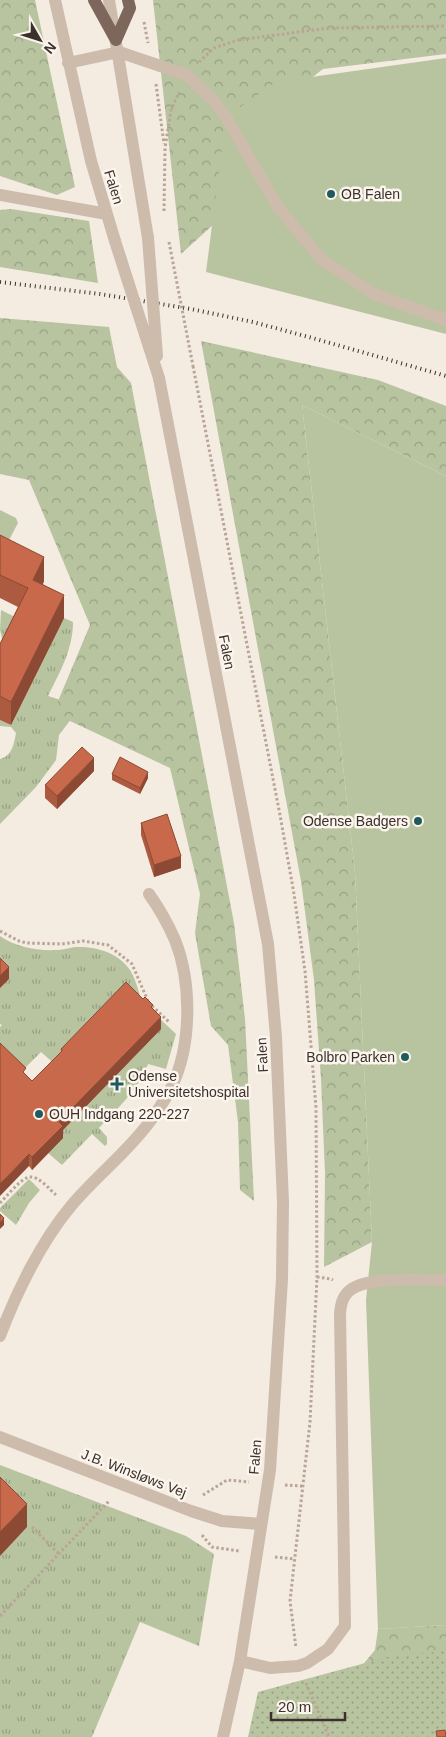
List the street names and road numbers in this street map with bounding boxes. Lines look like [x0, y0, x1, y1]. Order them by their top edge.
street label: Falen [101, 168, 127, 206]
street label: Falen [216, 633, 238, 671]
street label: Falen [253, 1037, 271, 1073]
street label: Falen [246, 1439, 264, 1475]
street label: J.B. Winsløws Vej [79, 1446, 189, 1500]

